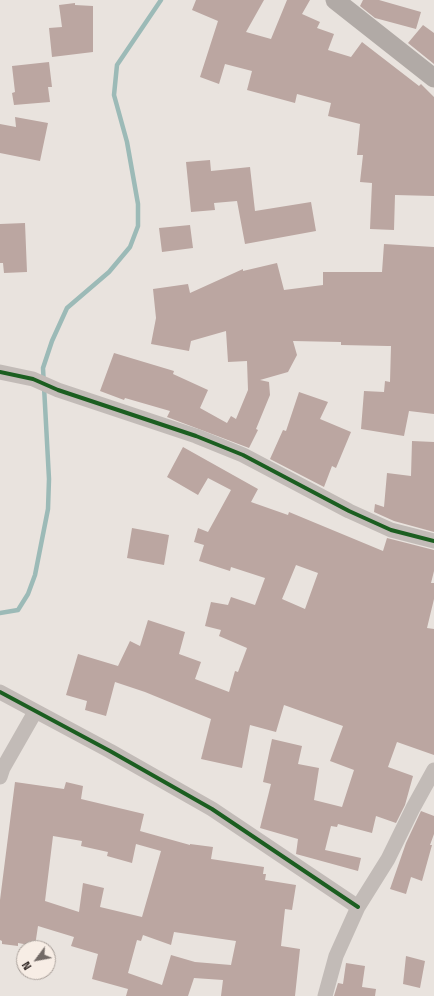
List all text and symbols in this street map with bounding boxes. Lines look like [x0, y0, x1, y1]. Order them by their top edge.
north arrow [16, 940, 56, 980]
text: N [18, 958, 35, 973]

